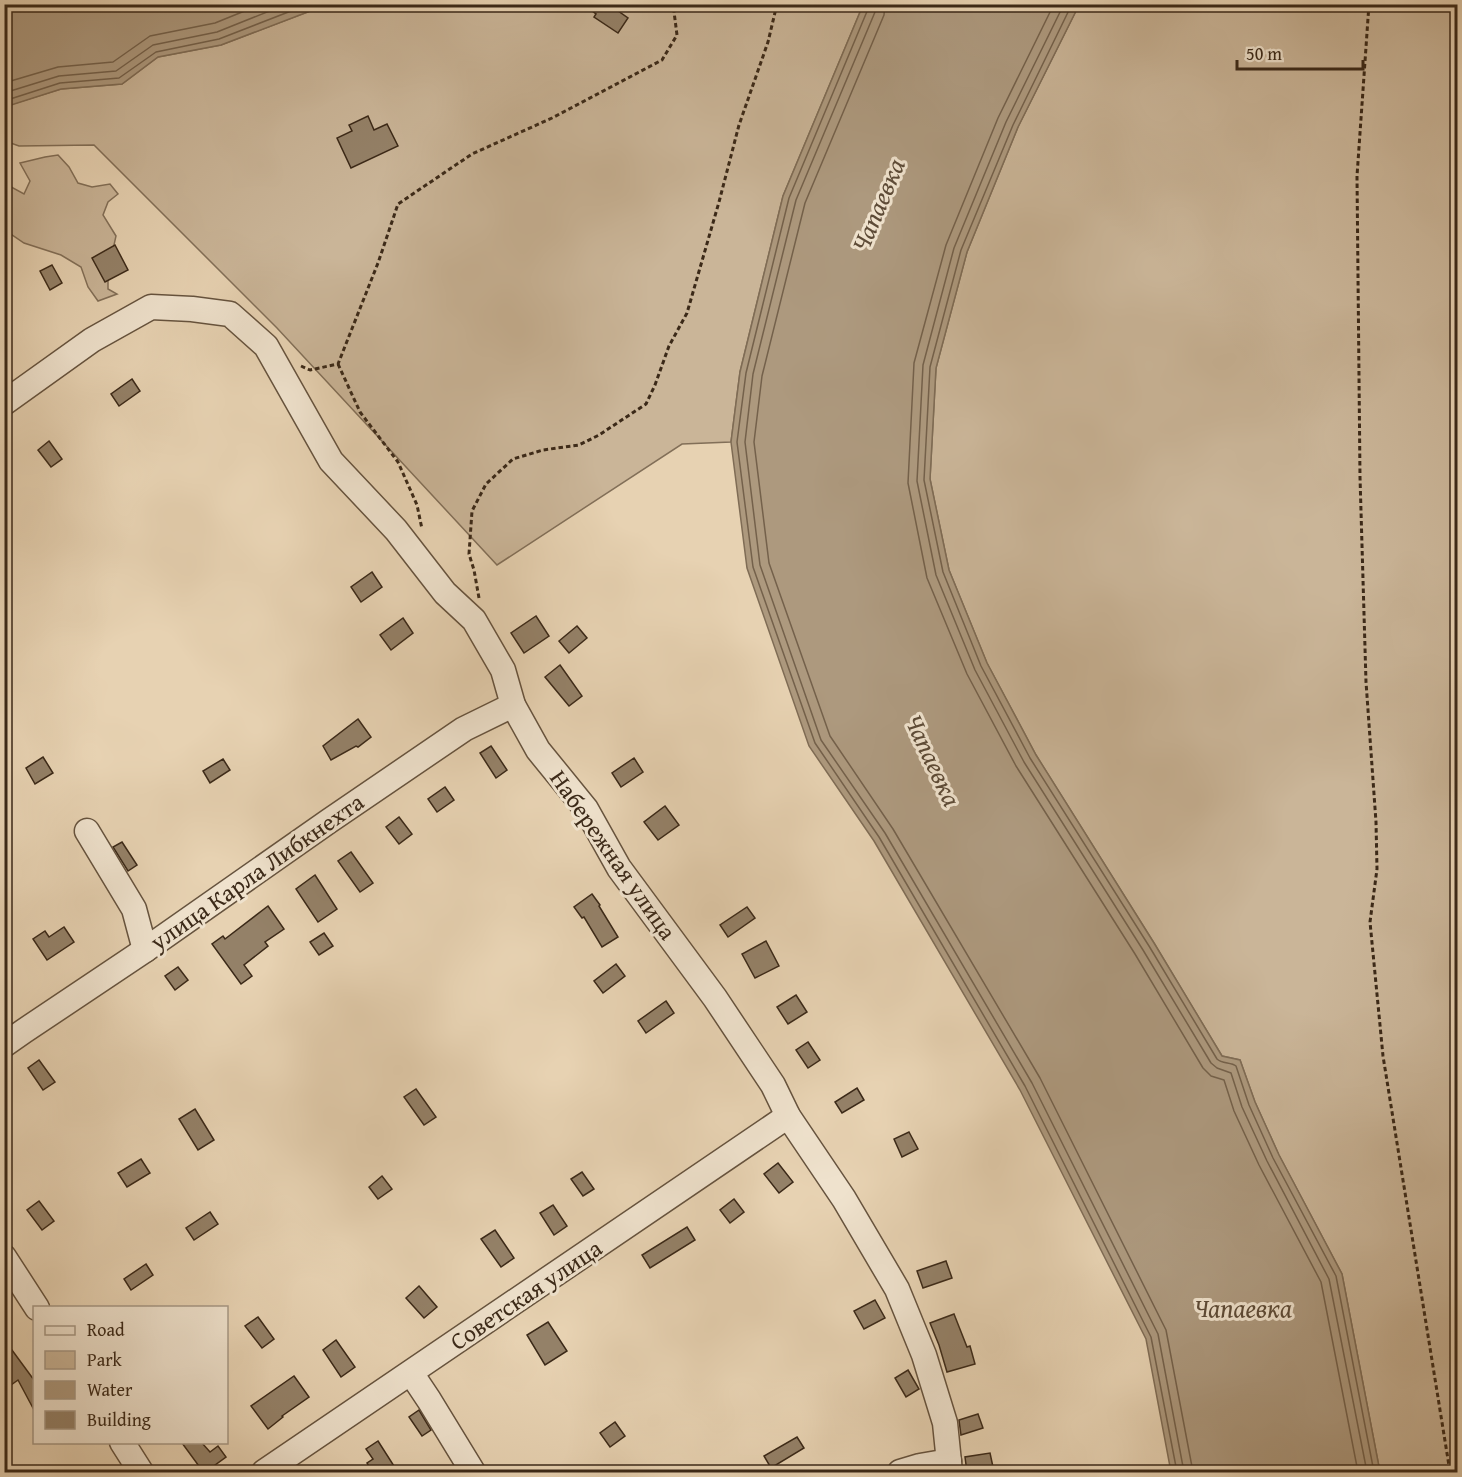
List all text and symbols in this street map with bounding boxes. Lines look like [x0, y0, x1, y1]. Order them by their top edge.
scale bar [1237, 33, 1363, 71]
text: 50 m [1246, 40, 1282, 67]
water label: Чапаевка [840, 152, 915, 258]
water label: Чапаевка [895, 707, 972, 812]
street label: Набережная улица [542, 763, 686, 947]
street label: улица Карла Либкнехта [142, 784, 371, 959]
street label: Советская улица [443, 1230, 609, 1358]
water label: Чапаевка [1194, 1288, 1292, 1327]
legend [33, 1306, 228, 1444]
text: Road [87, 1316, 125, 1343]
text: Park [87, 1346, 123, 1373]
text: Water [87, 1376, 133, 1403]
text: Building [87, 1406, 151, 1433]

